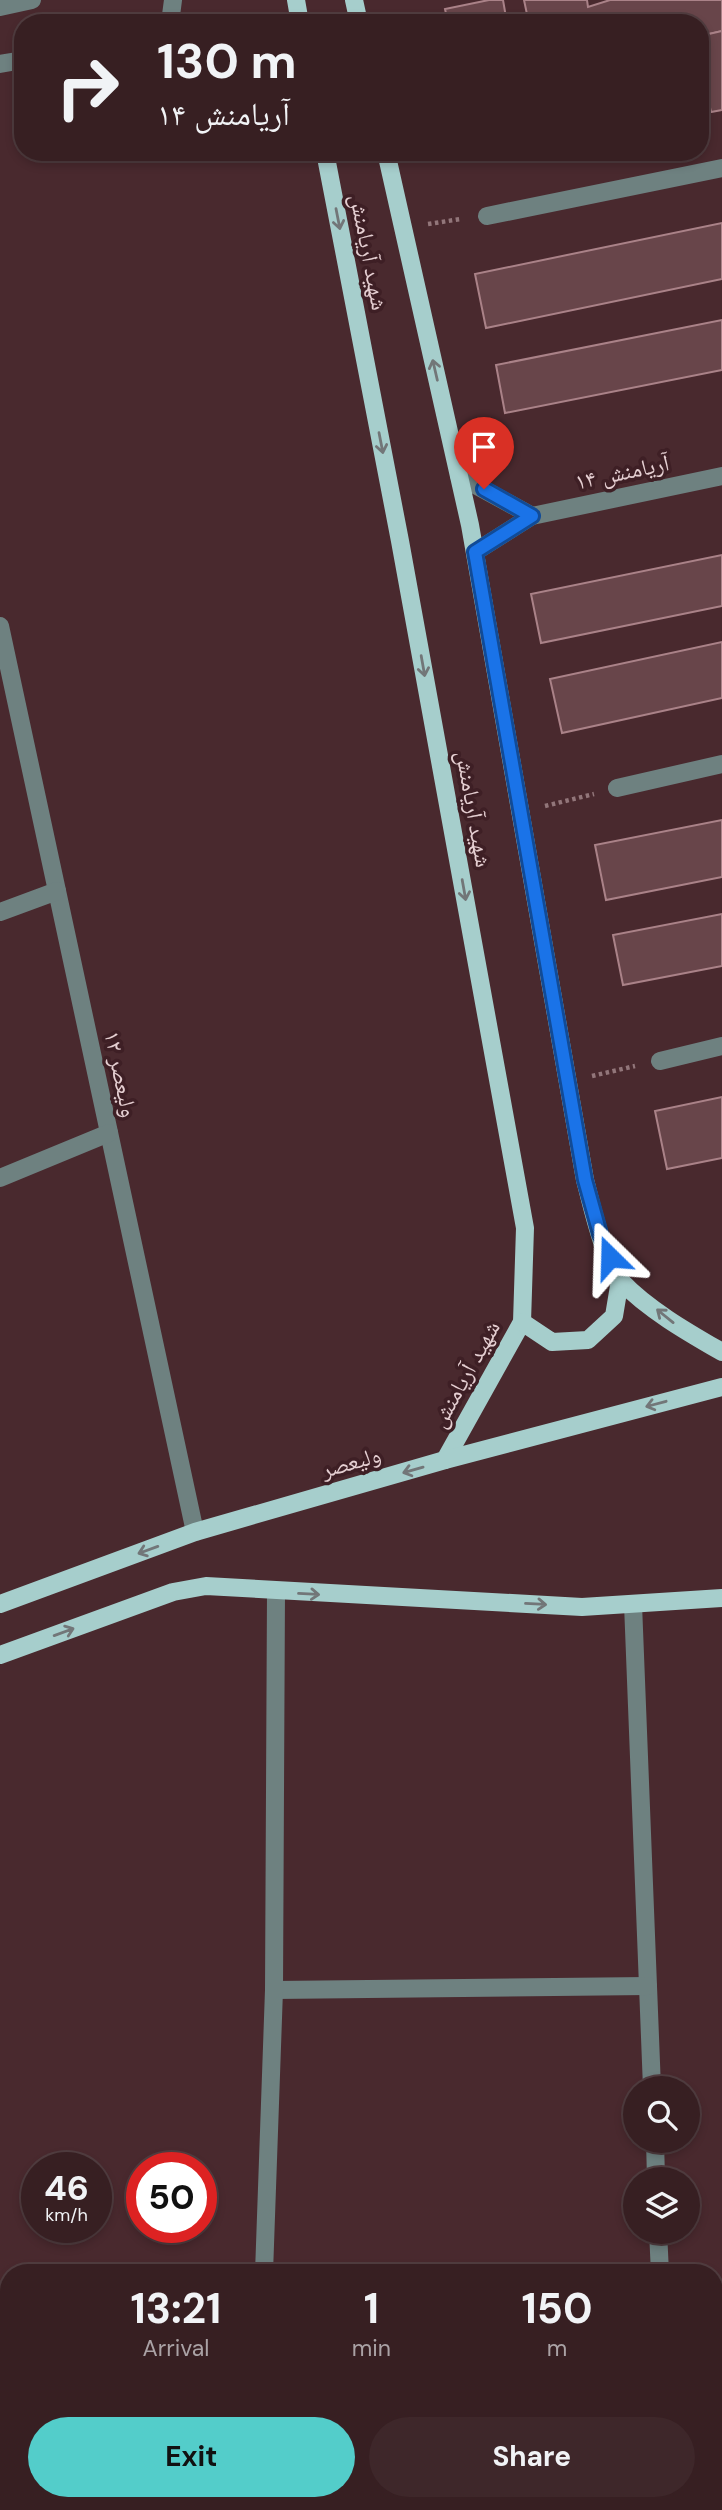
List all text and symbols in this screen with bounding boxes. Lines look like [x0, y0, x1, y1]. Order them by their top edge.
text: 130 m [157, 29, 297, 93]
icon: right [42, 42, 133, 133]
text: آریامنش ۱۴ [157, 93, 290, 135]
street label: شهید آریامنش [343, 191, 395, 313]
one-way arrow [331, 207, 345, 230]
one-way arrow [428, 359, 442, 382]
pin [454, 417, 514, 489]
icon: arrive [465, 428, 503, 466]
one-way arrow [374, 431, 388, 454]
street label: آریامنش ۱۴ [572, 447, 673, 497]
one-way arrow [417, 654, 430, 677]
street label: شهید آریامنش [449, 748, 499, 870]
one-way arrow [458, 878, 471, 901]
street label: ولیعصر ۱۲ [97, 1028, 145, 1120]
position arrow [573, 1220, 647, 1294]
one-way arrow [656, 1308, 674, 1323]
street label: شهید آریامنش [423, 1315, 507, 1433]
one-way arrow [645, 1399, 667, 1412]
street label: ولیعصر [317, 1439, 384, 1485]
one-way arrow [402, 1464, 424, 1477]
one-way arrow [138, 1544, 160, 1557]
one-way arrow [297, 1588, 319, 1601]
one-way arrow [524, 1598, 547, 1611]
one-way arrow [53, 1624, 75, 1637]
map controls [623, 2076, 700, 2244]
button: search [623, 2076, 700, 2153]
speed limit sign: 50 [126, 2152, 217, 2243]
text: 46 [44, 2165, 89, 2211]
button: layers [623, 2167, 700, 2244]
text: km/h [45, 2203, 88, 2227]
text: 13:21 [130, 2281, 221, 2336]
text: 1 [364, 2281, 379, 2336]
text: 150 [521, 2281, 592, 2336]
text: Arrival [142, 2333, 209, 2363]
text: min [352, 2333, 391, 2363]
text: m [547, 2333, 567, 2363]
button: Exit [28, 2417, 355, 2497]
button: Share [369, 2417, 695, 2497]

